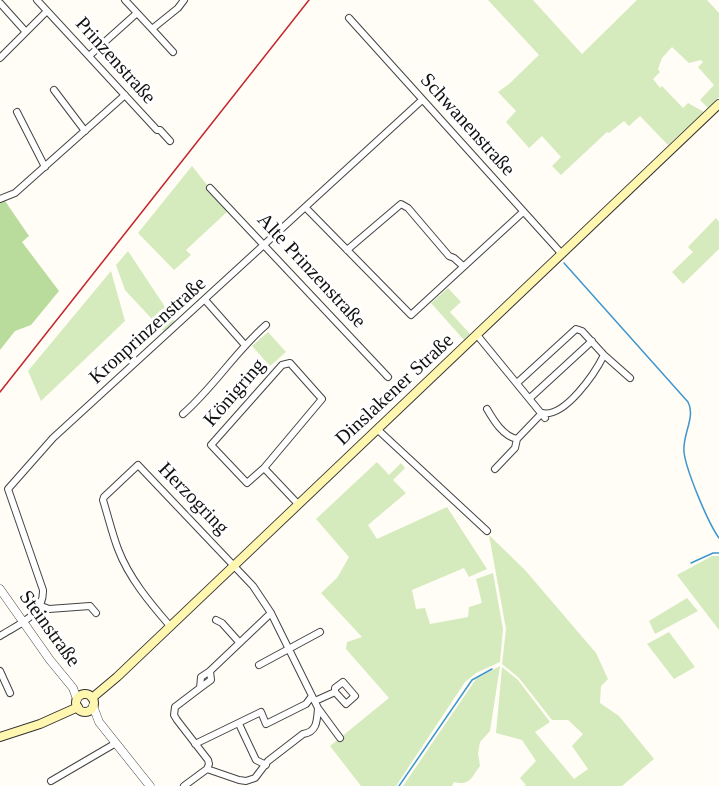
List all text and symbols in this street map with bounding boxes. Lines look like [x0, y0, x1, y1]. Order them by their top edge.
street label: Prinzenstraße [70, 13, 160, 109]
street label: Schwanenstraße [415, 69, 519, 181]
street label: Alte Prinzenstraße [252, 209, 370, 333]
street label: Kronprinzenstraße [85, 272, 211, 390]
street label: Dinslakener Straße [331, 329, 459, 451]
street label: Königring [199, 354, 271, 432]
street label: Herzogring [153, 458, 233, 540]
street label: Steinstraße [13, 586, 85, 672]

